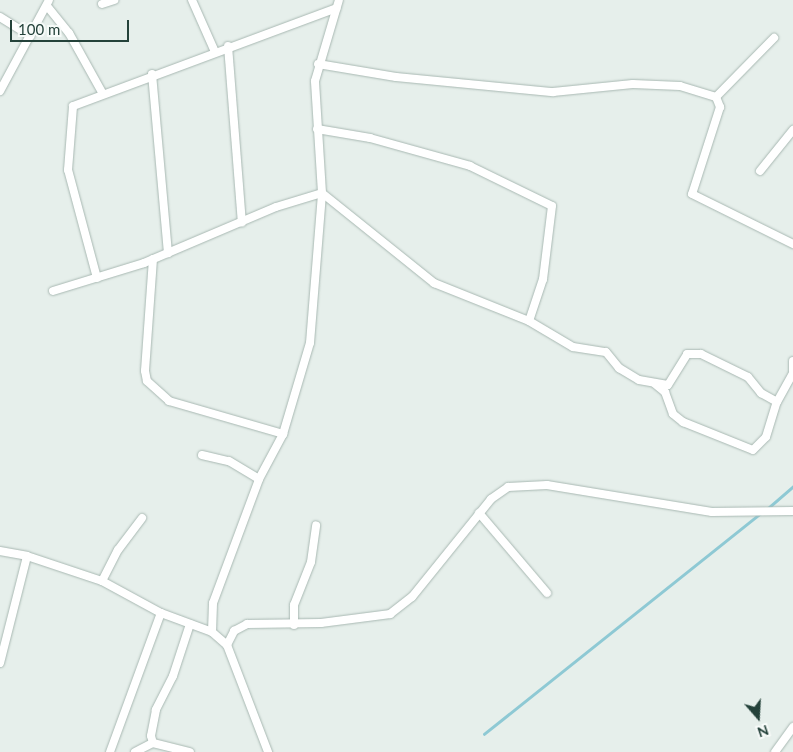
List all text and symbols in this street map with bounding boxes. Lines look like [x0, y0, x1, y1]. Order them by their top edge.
scale bar [12, 10, 131, 42]
text: 100 m [18, 20, 60, 38]
north arrow [733, 692, 783, 742]
text: N [755, 722, 771, 741]

